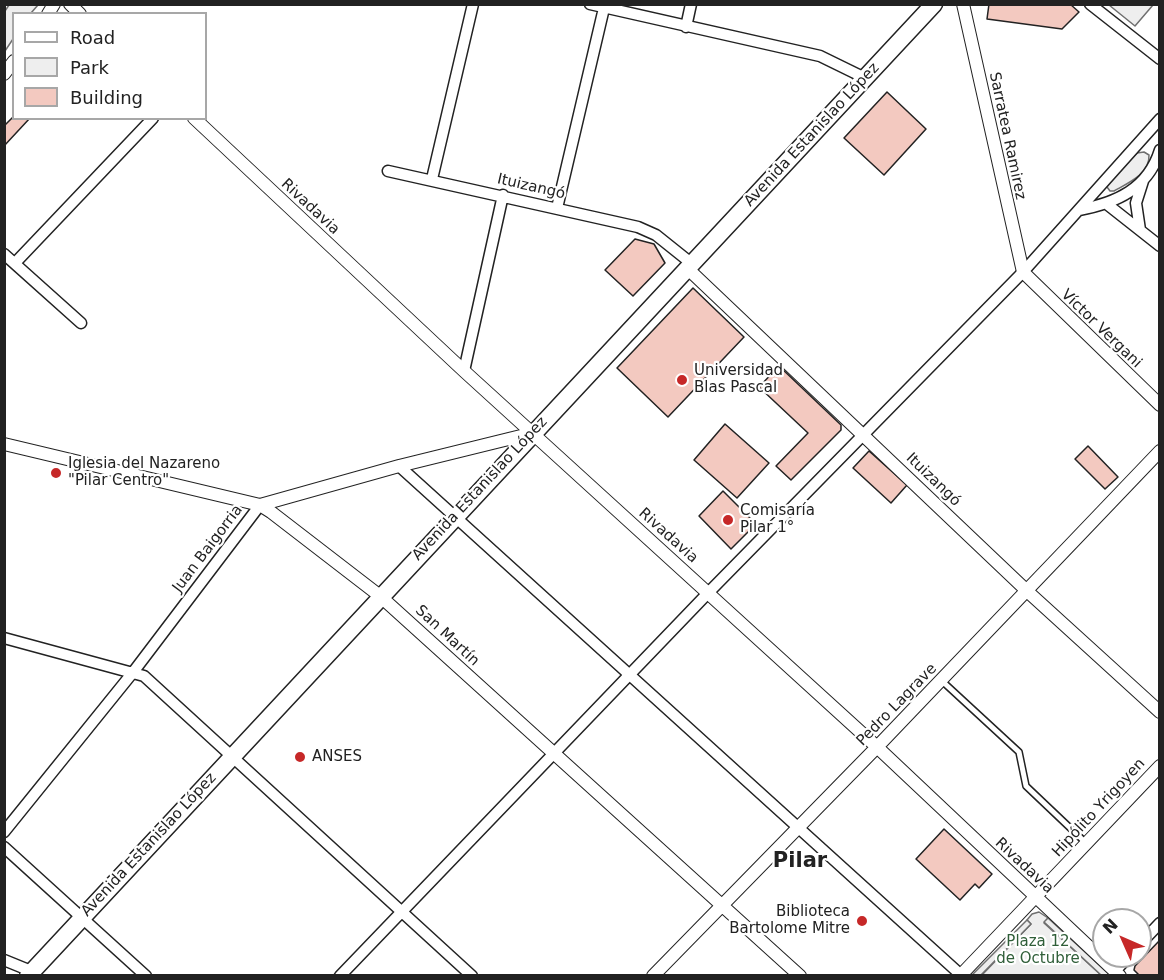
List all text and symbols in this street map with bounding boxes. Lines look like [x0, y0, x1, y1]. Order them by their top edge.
legend [12, 12, 207, 120]
text: Road [70, 27, 115, 48]
text: Park [70, 57, 109, 78]
street label: Avenida Estanislao López [741, 59, 883, 211]
street label: Sarratea Ramirez [985, 71, 1029, 201]
text: Building [70, 87, 143, 108]
street label: Ituizangó [495, 170, 567, 204]
street label: Rivadavia [277, 175, 343, 239]
street label: Víctor Vergani [1057, 286, 1145, 372]
place label: Universidad Blas Pascal [694, 362, 783, 397]
marker: Universidad Blas Pascal [675, 373, 689, 387]
street label: Avenida Estanislao López [409, 413, 551, 565]
street label: Ituizangó [902, 449, 964, 511]
place label: Iglesia del Nazareno "Pilar Centro" [68, 455, 220, 490]
marker: Iglesia del Nazareno "Pilar Centro" [49, 466, 63, 480]
street label: Juan Baigorria [169, 502, 247, 596]
place label: Comisaría Pilar 1° [740, 502, 815, 537]
street label: Rivadavia [635, 505, 701, 567]
marker: Comisaría Pilar 1° [721, 513, 735, 527]
street label: San Martín [411, 602, 483, 670]
street label: Pedro Lagrave [853, 660, 941, 750]
place label: ANSES [312, 748, 362, 766]
marker: ANSES [293, 750, 307, 764]
street label: Hipólito Yrigoyen [1049, 755, 1149, 861]
street label: Avenida Estanislao López [78, 769, 220, 921]
street label: Rivadavia [991, 834, 1057, 898]
district label: Pilar [773, 849, 827, 875]
place label: Biblioteca Bartolome Mitre [729, 903, 850, 938]
north arrow [1092, 908, 1152, 968]
marker: Biblioteca Bartolome Mitre [855, 914, 869, 928]
text: N [1099, 915, 1122, 938]
park label: Plaza 12 de Octubre [996, 933, 1080, 968]

